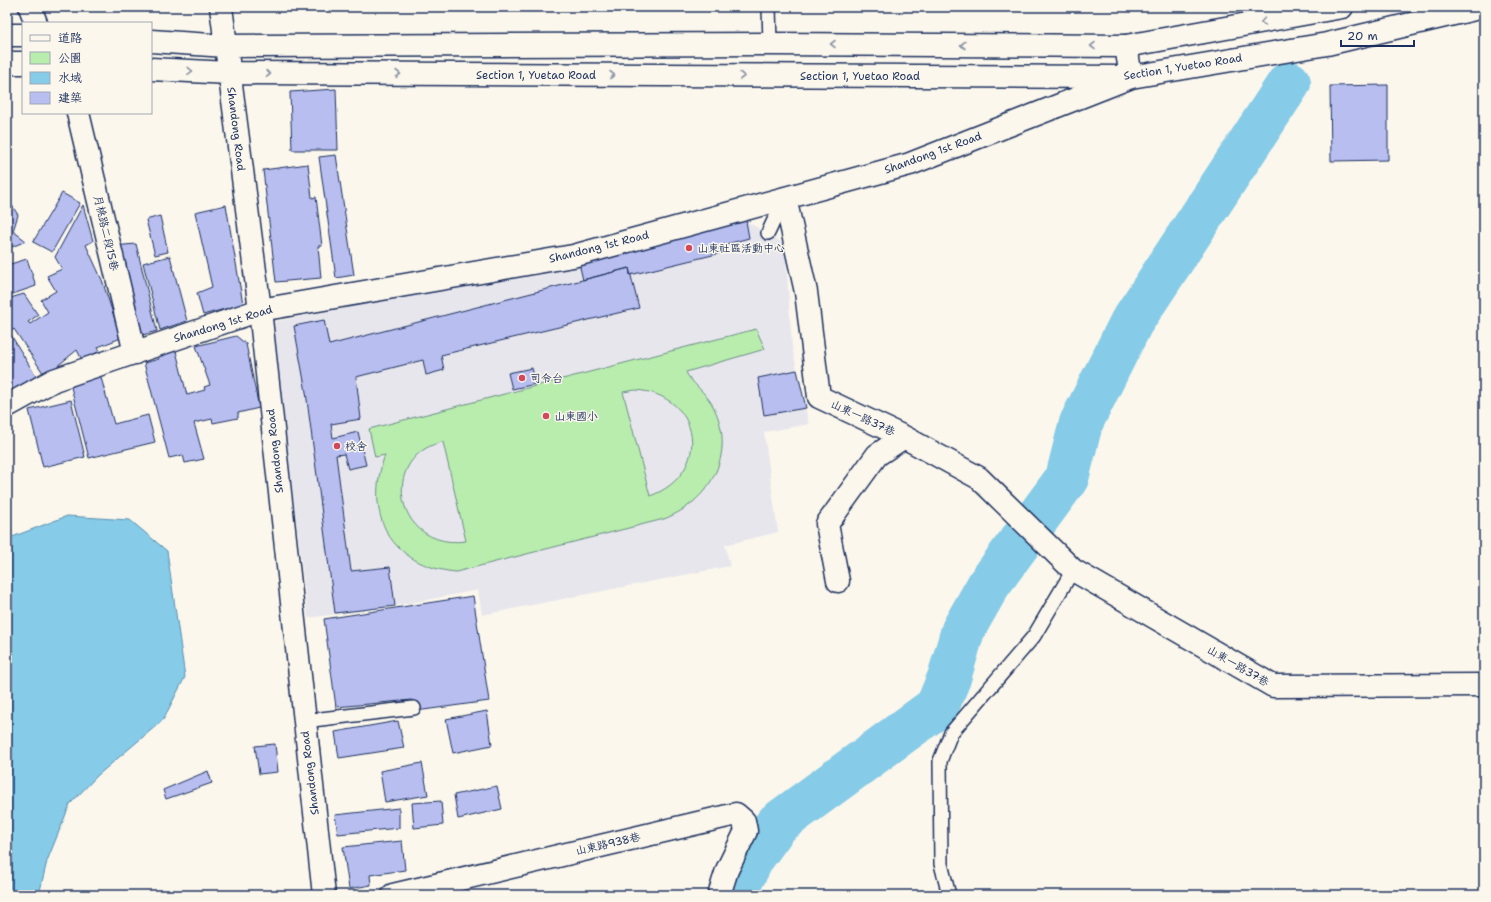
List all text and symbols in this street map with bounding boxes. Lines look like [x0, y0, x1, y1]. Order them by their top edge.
one-way arrow [1260, 17, 1266, 25]
legend [22, 22, 152, 114]
scale bar [1341, 22, 1414, 48]
text: 20 m [1347, 28, 1378, 44]
text: 道路 [58, 30, 82, 46]
one-way arrow [830, 40, 836, 48]
one-way arrow [960, 41, 966, 49]
one-way arrow [1090, 42, 1096, 50]
text: 公園 [58, 50, 82, 66]
street label: Section 1, Yuetao Road [1123, 50, 1243, 84]
one-way arrow [187, 67, 193, 75]
street label: Section 1, Yuetao Road [476, 68, 596, 83]
street label: Section 1, Yuetao Road [800, 69, 920, 84]
text: 水域 [58, 70, 82, 86]
one-way arrow [265, 70, 271, 78]
one-way arrow [395, 70, 401, 78]
one-way arrow [609, 71, 615, 79]
one-way arrow [739, 72, 745, 80]
street label: Shandong Road [223, 86, 249, 172]
text: 建築 [58, 90, 82, 106]
street label: Shandong 1st Road [882, 128, 984, 178]
street label: 月桃路二段15巷 [90, 194, 122, 272]
street label: Shandong 1st Road [547, 227, 651, 267]
place label: 山東社區活動中心 [697, 241, 785, 256]
marker: 山東社區活動中心 [684, 243, 694, 253]
street label: Shandong 1st Road [172, 302, 274, 346]
place label: 司令台 [530, 371, 563, 386]
marker: 司令台 [517, 373, 527, 383]
street label: 山東一路37巷 [828, 397, 898, 439]
street label: Shandong Road [263, 408, 287, 494]
place label: 山東國小 [554, 409, 598, 424]
marker: 山東國小 [541, 411, 551, 421]
place label: 校舍 [345, 439, 367, 454]
marker: 校舍 [332, 441, 342, 451]
street label: 山東一路37巷 [1204, 642, 1272, 690]
street label: Shandong Road [297, 730, 323, 816]
street label: 山東路938巷 [574, 829, 642, 859]

